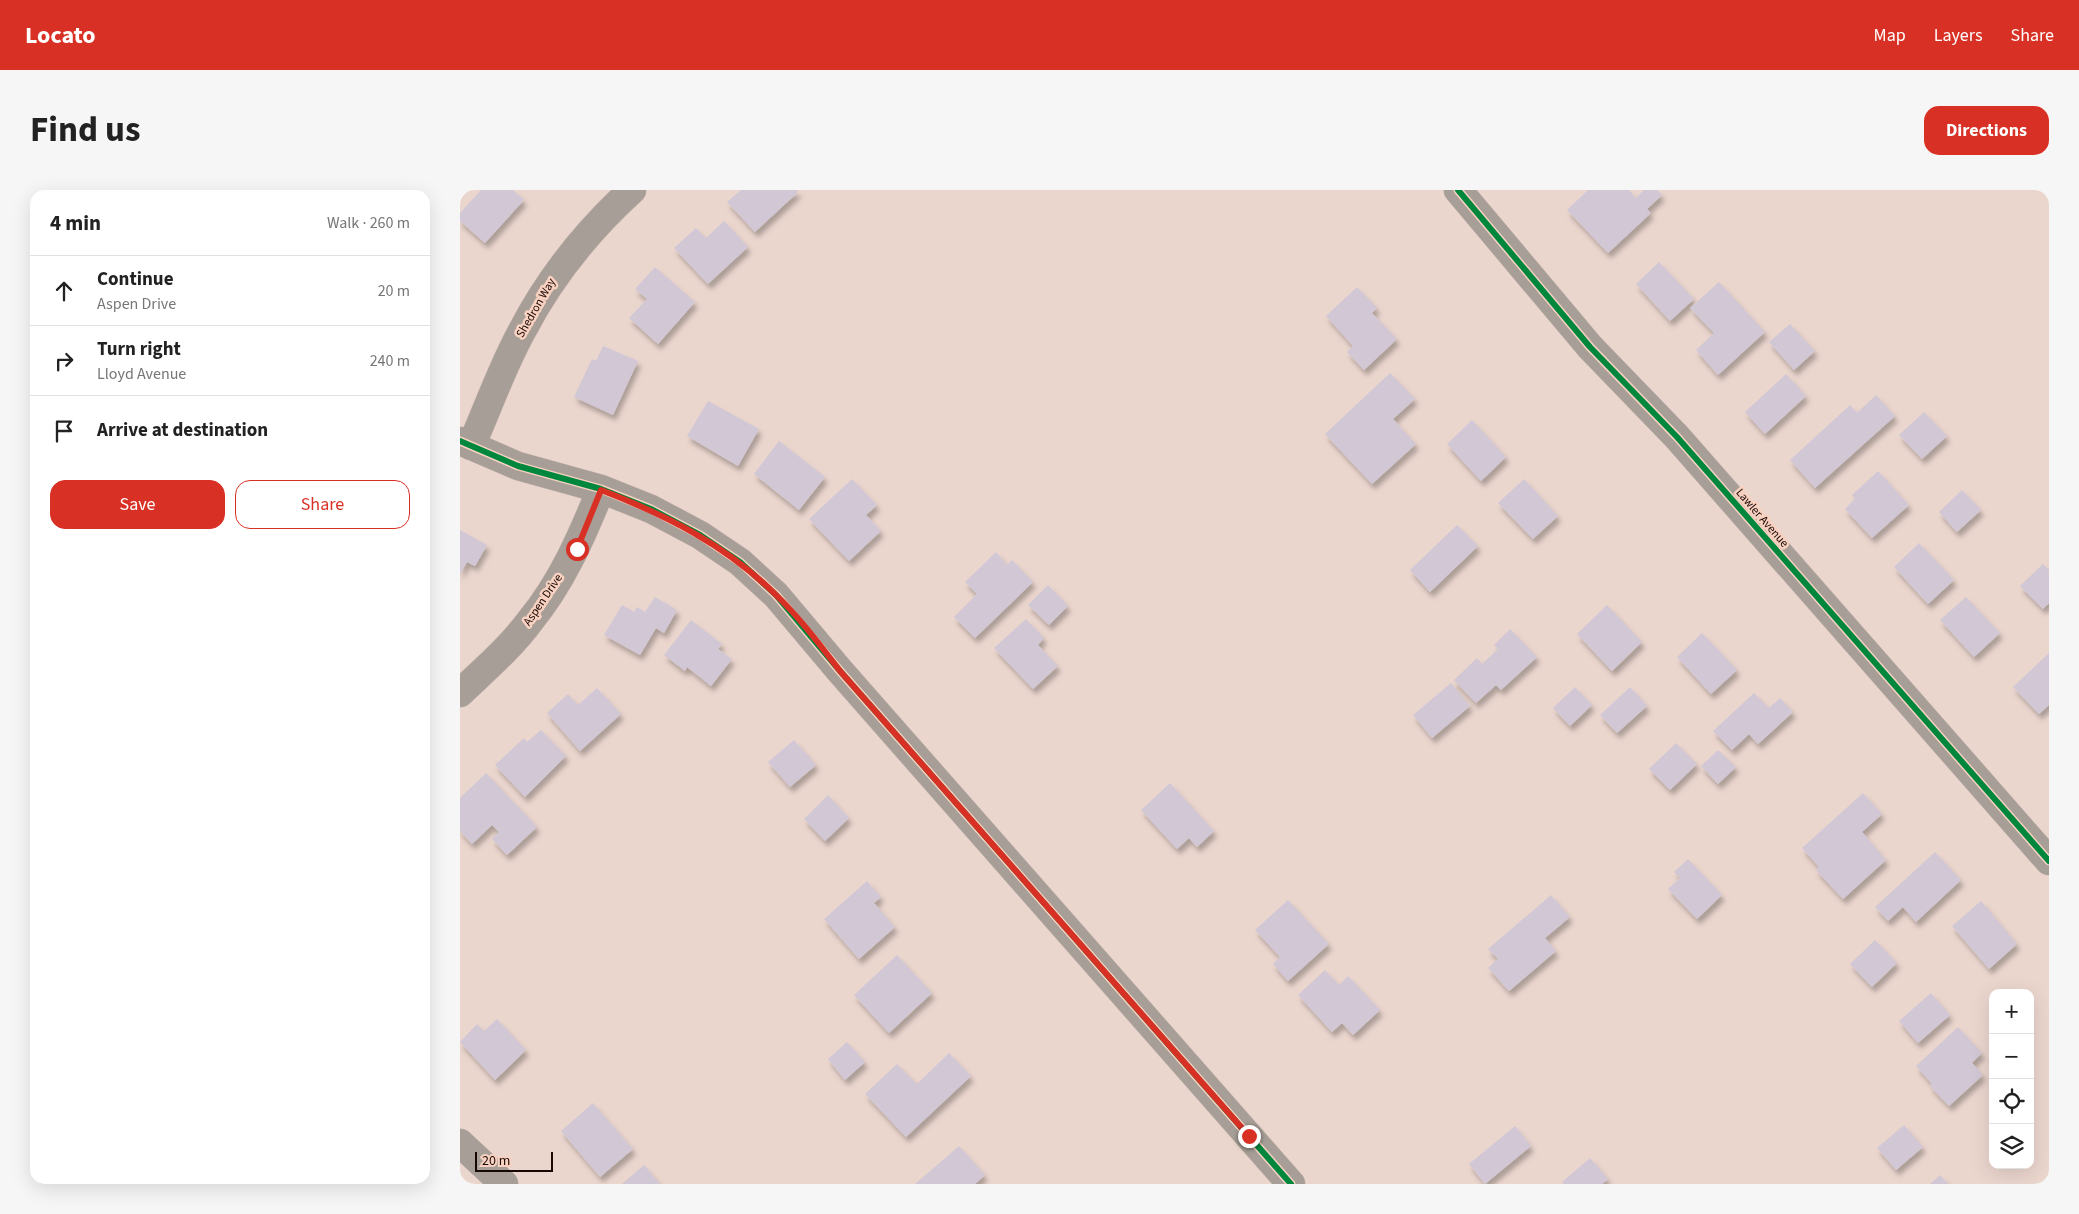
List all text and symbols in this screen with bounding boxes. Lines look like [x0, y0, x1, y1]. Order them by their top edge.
text: Locato [25, 18, 96, 53]
text: Map [1874, 23, 1906, 48]
text: Layers [1934, 23, 1983, 48]
text: Share [2011, 23, 2054, 48]
text: Find us [30, 105, 140, 155]
button: Directions [1924, 106, 2049, 155]
text: 4 min [50, 208, 101, 238]
text: Walk · 260 m [327, 212, 410, 234]
text: Continue [97, 266, 174, 293]
street label: Shedron Way [512, 275, 560, 341]
icon: ahead [50, 277, 78, 305]
text: 20 m [378, 280, 410, 302]
text: Aspen Drive [97, 293, 176, 315]
text: Turn right [97, 336, 181, 363]
icon: right [50, 347, 78, 375]
text: 240 m [370, 350, 410, 372]
text: Lloyd Avenue [97, 363, 186, 385]
icon: arrive [50, 417, 78, 445]
text: Arrive at destination [97, 417, 268, 444]
button: Save [50, 480, 225, 529]
button: Share [235, 480, 410, 529]
street label: Lawler Avenue [1732, 485, 1792, 551]
route start [566, 538, 589, 561]
street label: Aspen Drive [519, 571, 567, 629]
map controls [1989, 989, 2034, 1169]
button: + [1989, 989, 2034, 1034]
button: − [1989, 1034, 2034, 1079]
button: locate [1989, 1079, 2034, 1124]
button: layers [1989, 1124, 2034, 1169]
route end [1238, 1125, 1261, 1148]
scale bar [475, 1149, 552, 1172]
text: 20 m [482, 1151, 510, 1171]

